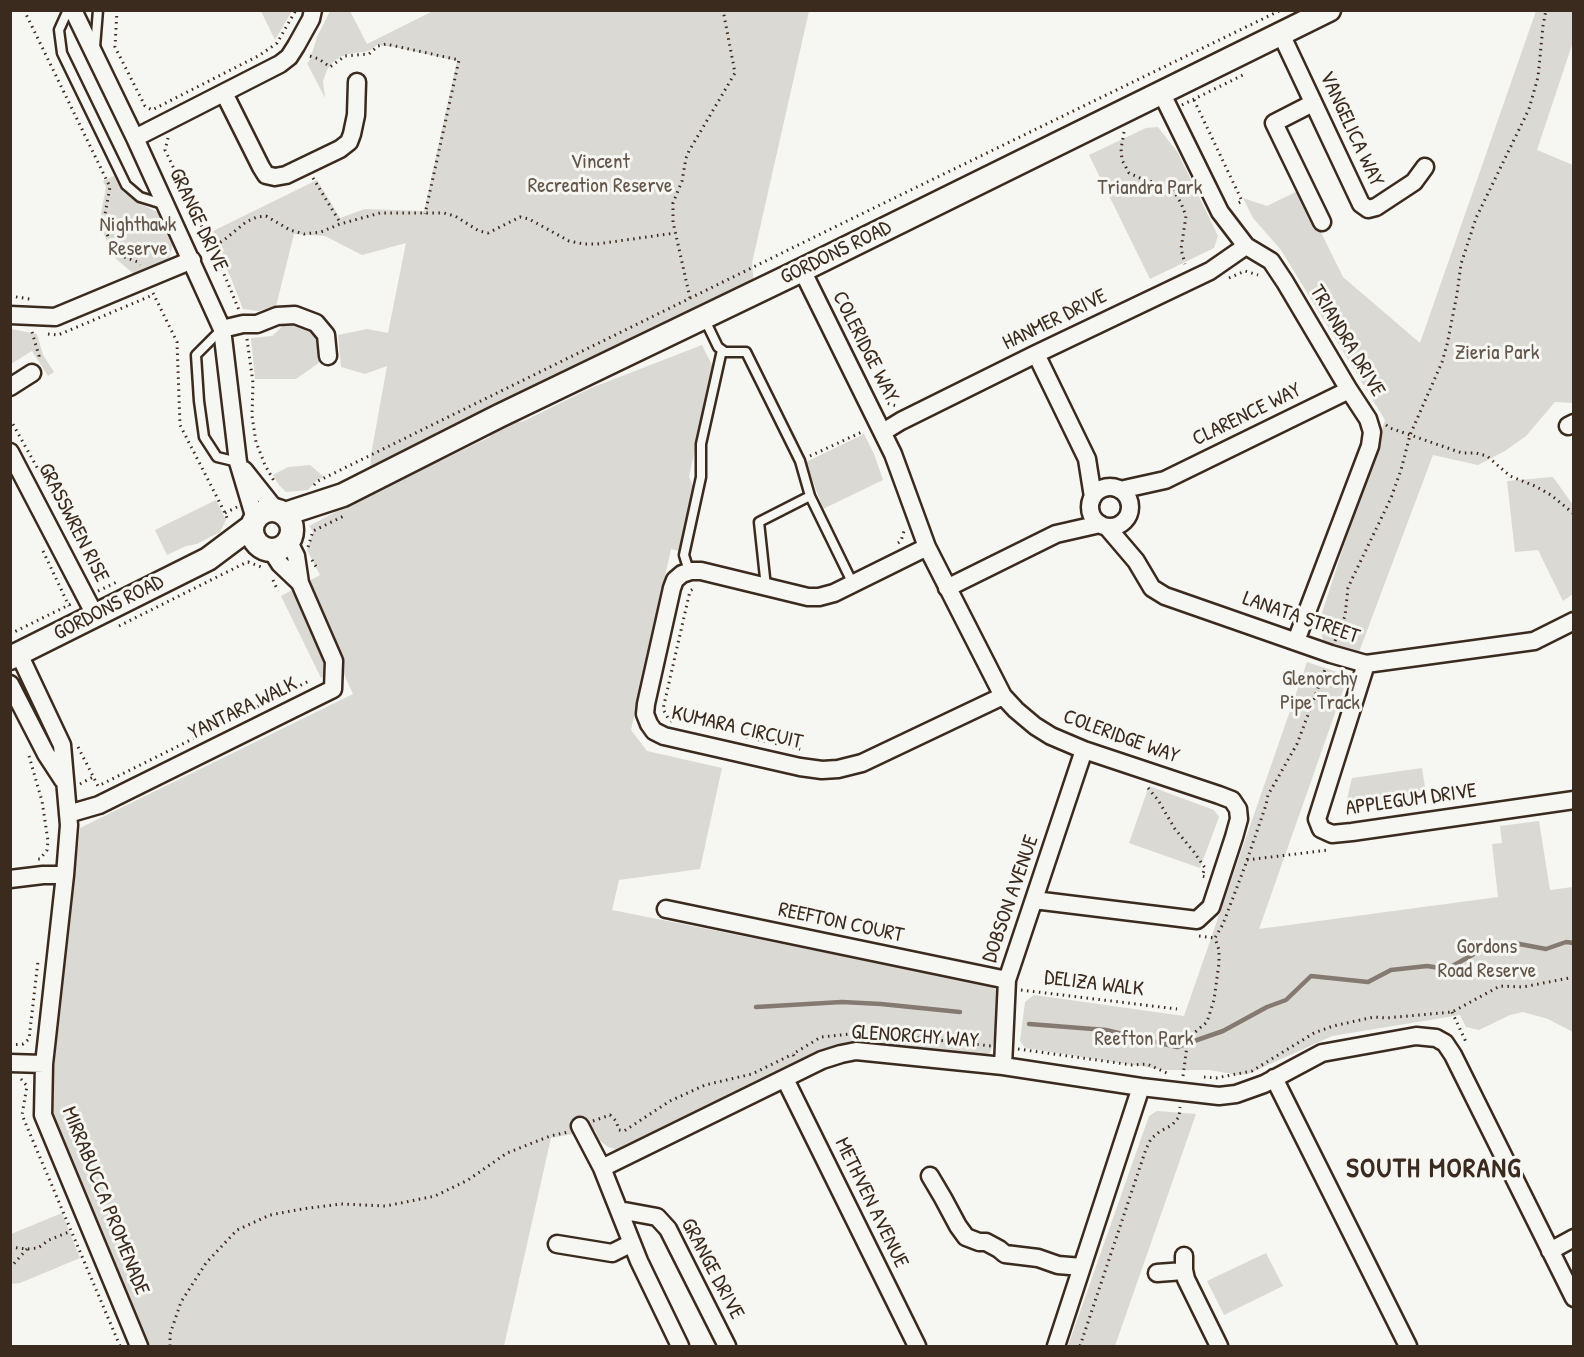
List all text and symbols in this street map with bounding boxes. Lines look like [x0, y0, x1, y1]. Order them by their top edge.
street label: VANGELICA WAY [1313, 67, 1389, 191]
park label: Vincent Recreation Reserve [528, 149, 672, 199]
street label: GRANGE DRIVE [163, 164, 233, 276]
park label: Triandra Park [1098, 175, 1202, 201]
park label: Nighthawk Reserve [100, 212, 176, 262]
street label: GORDONS ROAD [777, 215, 895, 291]
street label: TRIANDRA DRIVE [1304, 281, 1390, 401]
street label: HANMER DRIVE [999, 284, 1111, 356]
street label: COLERIDGE WAY [826, 287, 904, 407]
park label: Zieria Park [1455, 340, 1539, 366]
street label: CLARENCE WAY [1189, 378, 1305, 452]
street label: GRASSWREN RISE [32, 459, 114, 587]
street label: GORDONS ROAD [50, 570, 168, 646]
street label: LANATA STREET [1239, 586, 1363, 650]
park label: Glenorchy Pipe Track [1280, 666, 1360, 716]
street label: YANTARA WALK [185, 672, 301, 746]
street label: KUMARA CIRCUIT [669, 701, 805, 755]
street label: COLERIDGE WAY [1060, 704, 1182, 770]
street label: APPLEGUM DRIVE [1344, 778, 1478, 822]
street label: DOBSON AVENUE [977, 832, 1045, 966]
street label: REEFTON COURT [776, 897, 906, 949]
park label: Gordons Road Reserve [1438, 934, 1536, 984]
street label: DELIZA WALK [1043, 965, 1145, 1003]
street label: GLENORCHY WAY [851, 1020, 979, 1054]
park label: Reefton Park [1095, 1026, 1193, 1052]
street label: MIRRABUCCA PROMENADE [56, 1103, 154, 1299]
street label: METHVEN AVENUE [829, 1134, 913, 1272]
district label: SOUTH MORANG [1346, 1154, 1522, 1186]
street label: GRANGE DRIVE [675, 1214, 749, 1324]

